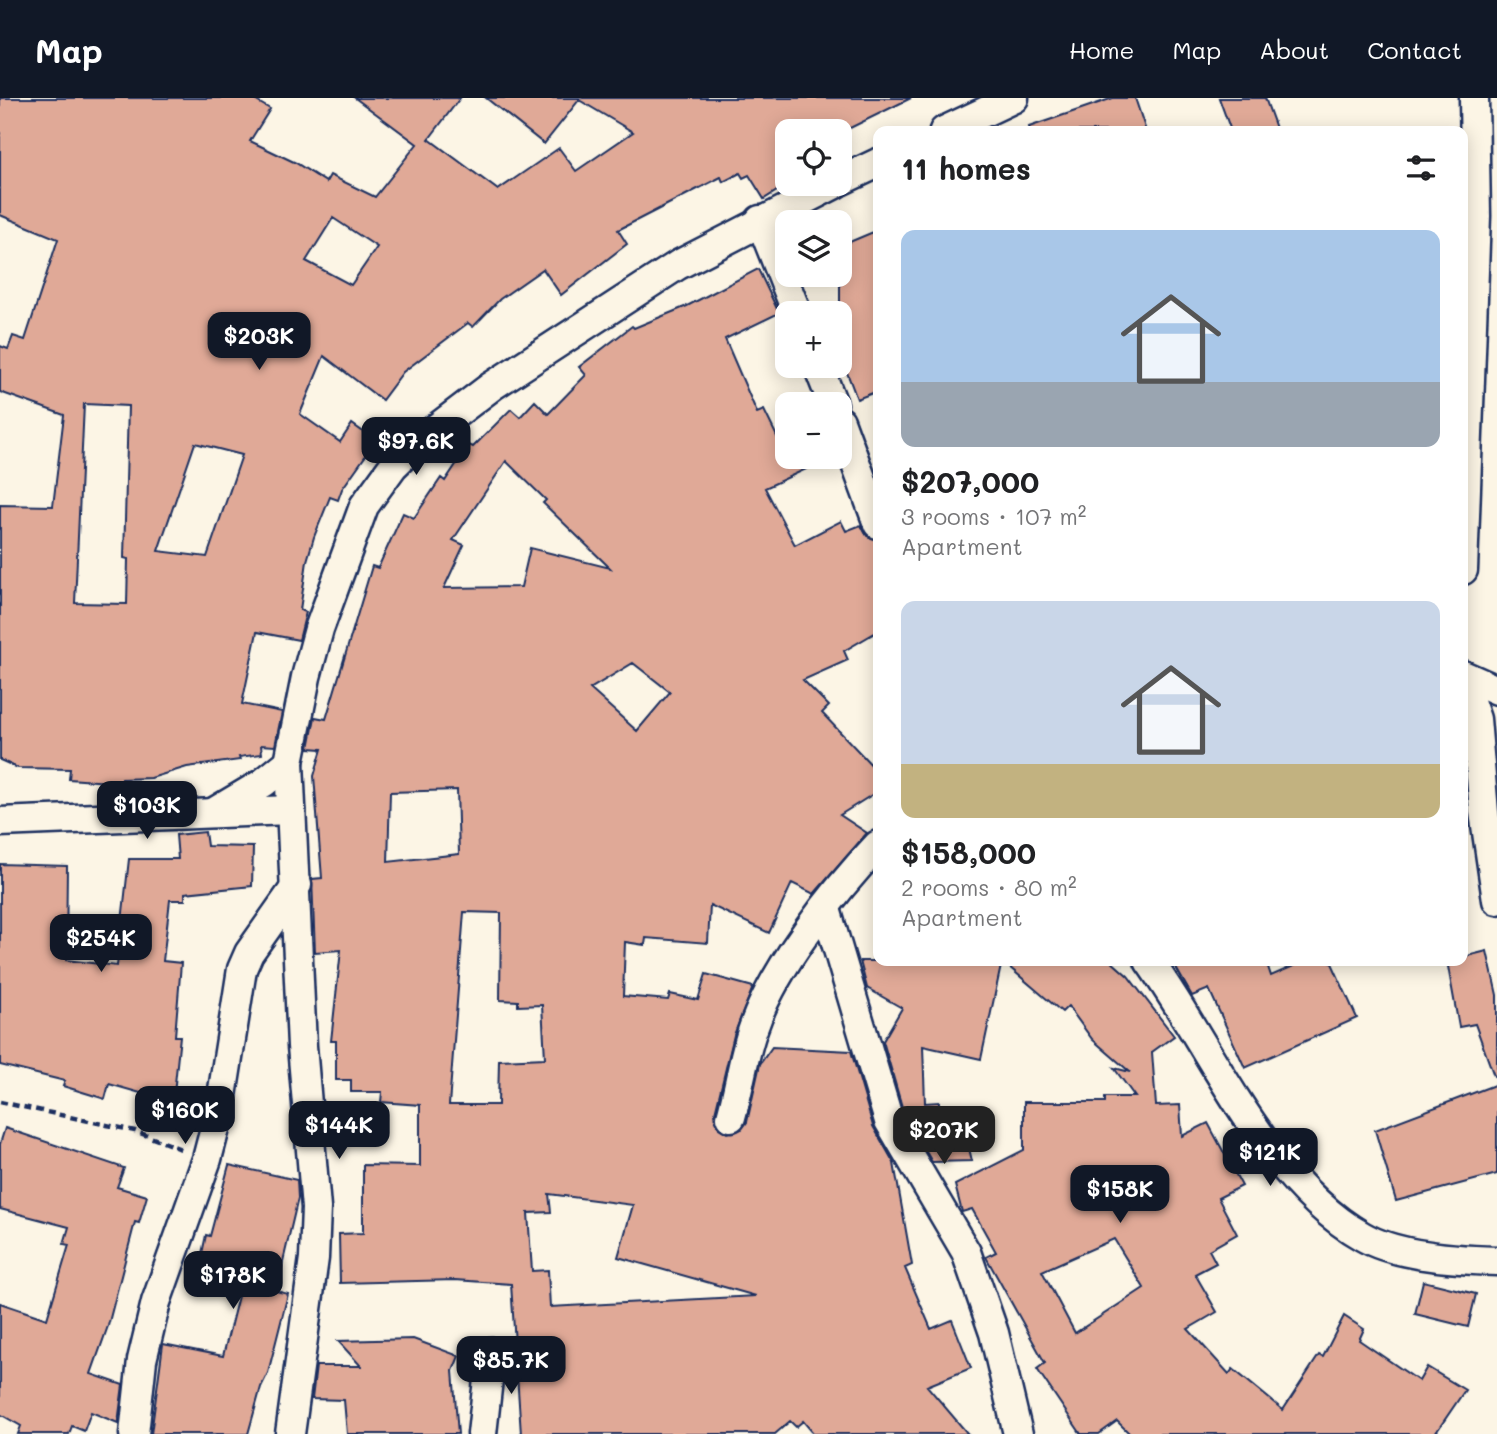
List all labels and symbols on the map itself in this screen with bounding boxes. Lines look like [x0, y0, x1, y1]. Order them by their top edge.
pin: $203K [210, 313, 308, 372]
pin: $97.6K [359, 418, 473, 477]
pin: $103K [98, 782, 196, 841]
pin: $254K [52, 914, 150, 974]
pin: $160K [136, 1086, 234, 1146]
pin: $144K [290, 1102, 388, 1161]
pin: $207K [895, 1107, 993, 1166]
pin: $121K [1221, 1128, 1319, 1188]
pin: $158K [1071, 1166, 1169, 1225]
pin: $178K [184, 1252, 282, 1311]
pin: $85.7K [454, 1336, 568, 1396]

